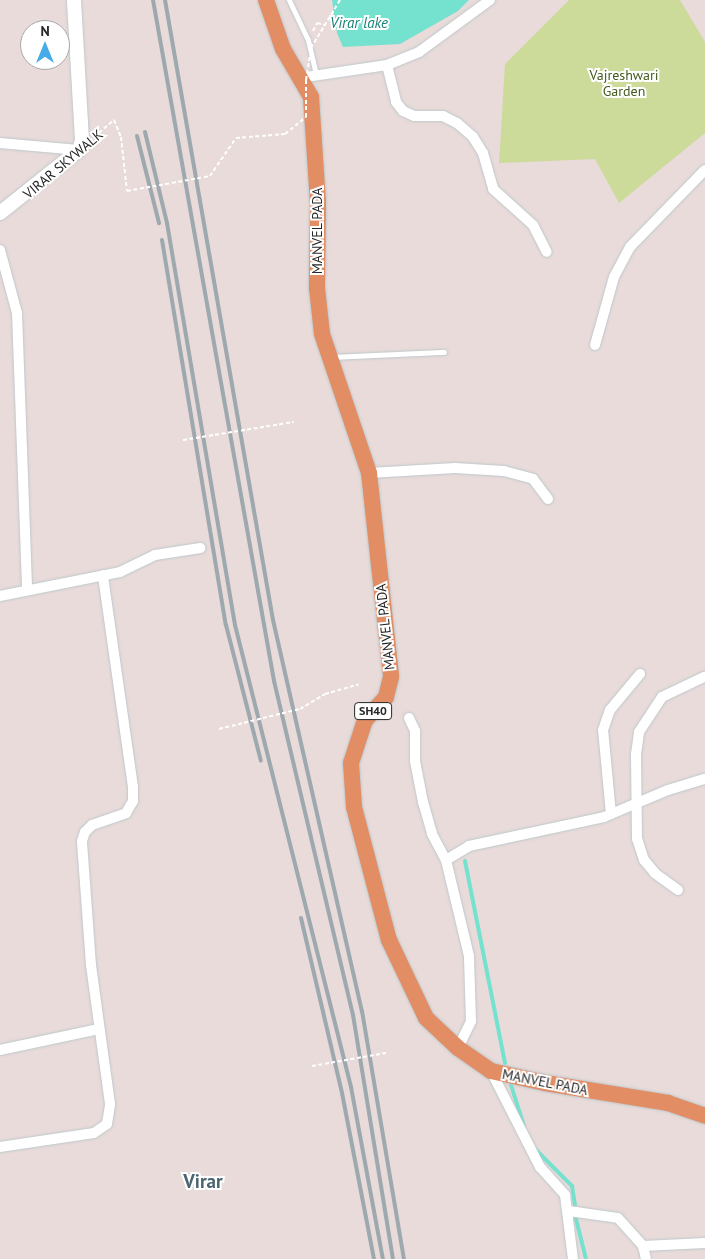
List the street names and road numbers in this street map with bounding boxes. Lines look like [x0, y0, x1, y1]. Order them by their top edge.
street label: VIRAR SKYWALK [20, 126, 106, 202]
street label: MANVEL PADA [309, 187, 325, 275]
street label: MANVEL PADA [372, 583, 398, 671]
road number: SH40 [353, 701, 393, 720]
street label: MANVEL PADA [501, 1065, 589, 1099]

